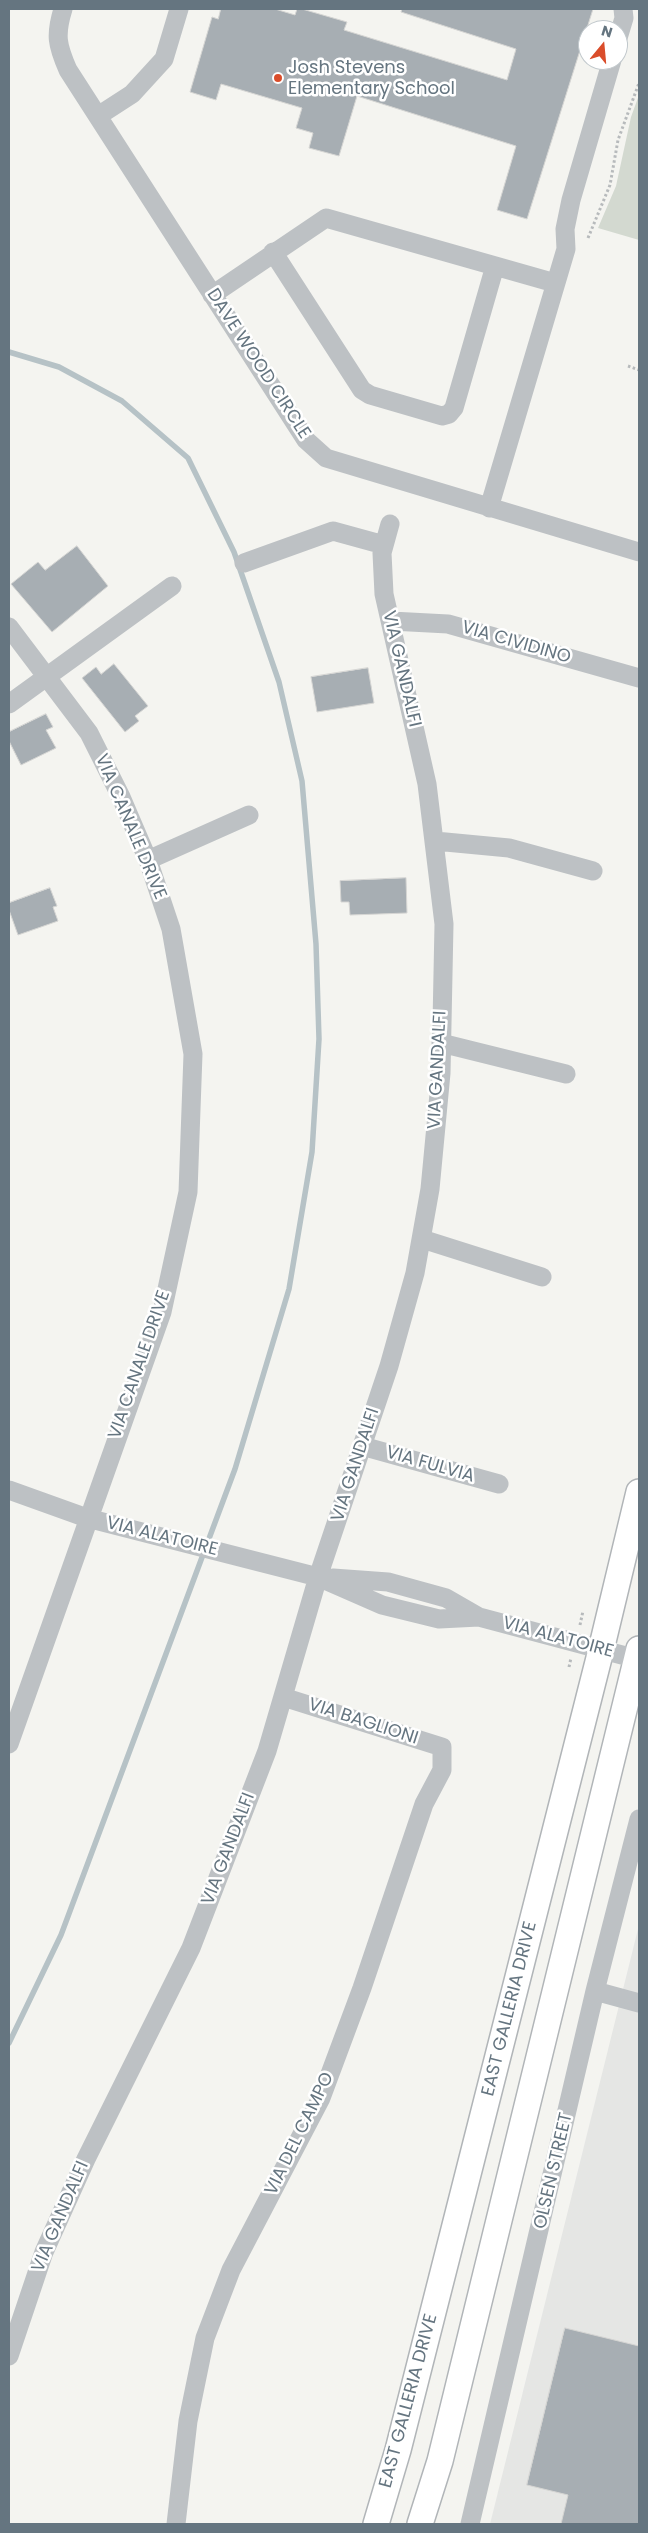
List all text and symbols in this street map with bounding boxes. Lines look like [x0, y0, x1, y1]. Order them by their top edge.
north arrow [578, 20, 628, 70]
text: N [599, 21, 615, 43]
place label: Josh Stevens Elementary School [288, 57, 455, 100]
marker: Josh Stevens Elementary School [272, 72, 284, 84]
street label: DAVE WOOD CIRCLE [201, 285, 315, 443]
street label: VIA GANDALFI [377, 609, 425, 729]
street label: VIA CIVIDINO [459, 617, 573, 669]
street label: VIA CANALE DRIVE [90, 751, 170, 903]
street label: VIA GANDALFI [424, 1010, 452, 1130]
street label: VIA CANALE DRIVE [104, 1288, 176, 1442]
street label: VIA GANDALFI [327, 1405, 385, 1525]
street label: VIA FULVIA [383, 1442, 477, 1488]
street label: VIA ALATOIRE [104, 1513, 220, 1561]
street label: VIA ALATOIRE [500, 1613, 616, 1663]
street label: VIA BAGLIONI [305, 1694, 421, 1750]
street label: VIA GANDALFI [198, 1790, 260, 1908]
street label: EAST GALLERIA DRIVE [478, 1919, 542, 2099]
street label: VIA DEL CAMPO [261, 2069, 339, 2199]
street label: OLSEN STREET [530, 2111, 578, 2231]
street label: VIA GANDALFI [28, 2158, 94, 2276]
street label: EAST GALLERIA DRIVE [375, 2312, 443, 2490]

